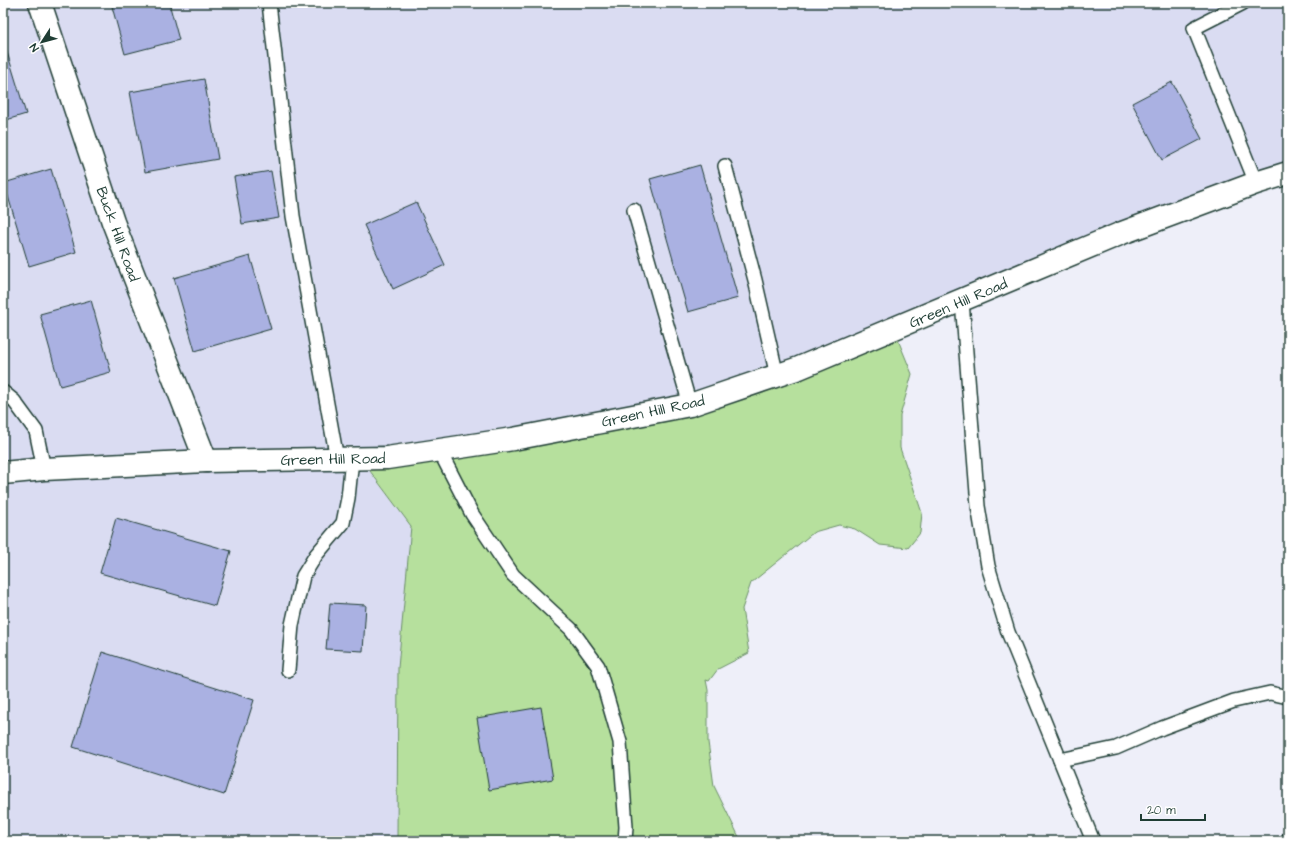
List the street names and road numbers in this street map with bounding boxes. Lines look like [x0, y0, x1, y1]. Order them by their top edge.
street label: Buck Hill Road [91, 184, 145, 285]
street label: Green Hill Road [906, 273, 1011, 334]
street label: Green Hill Road [600, 390, 707, 433]
street label: Green Hill Road [280, 448, 386, 471]

